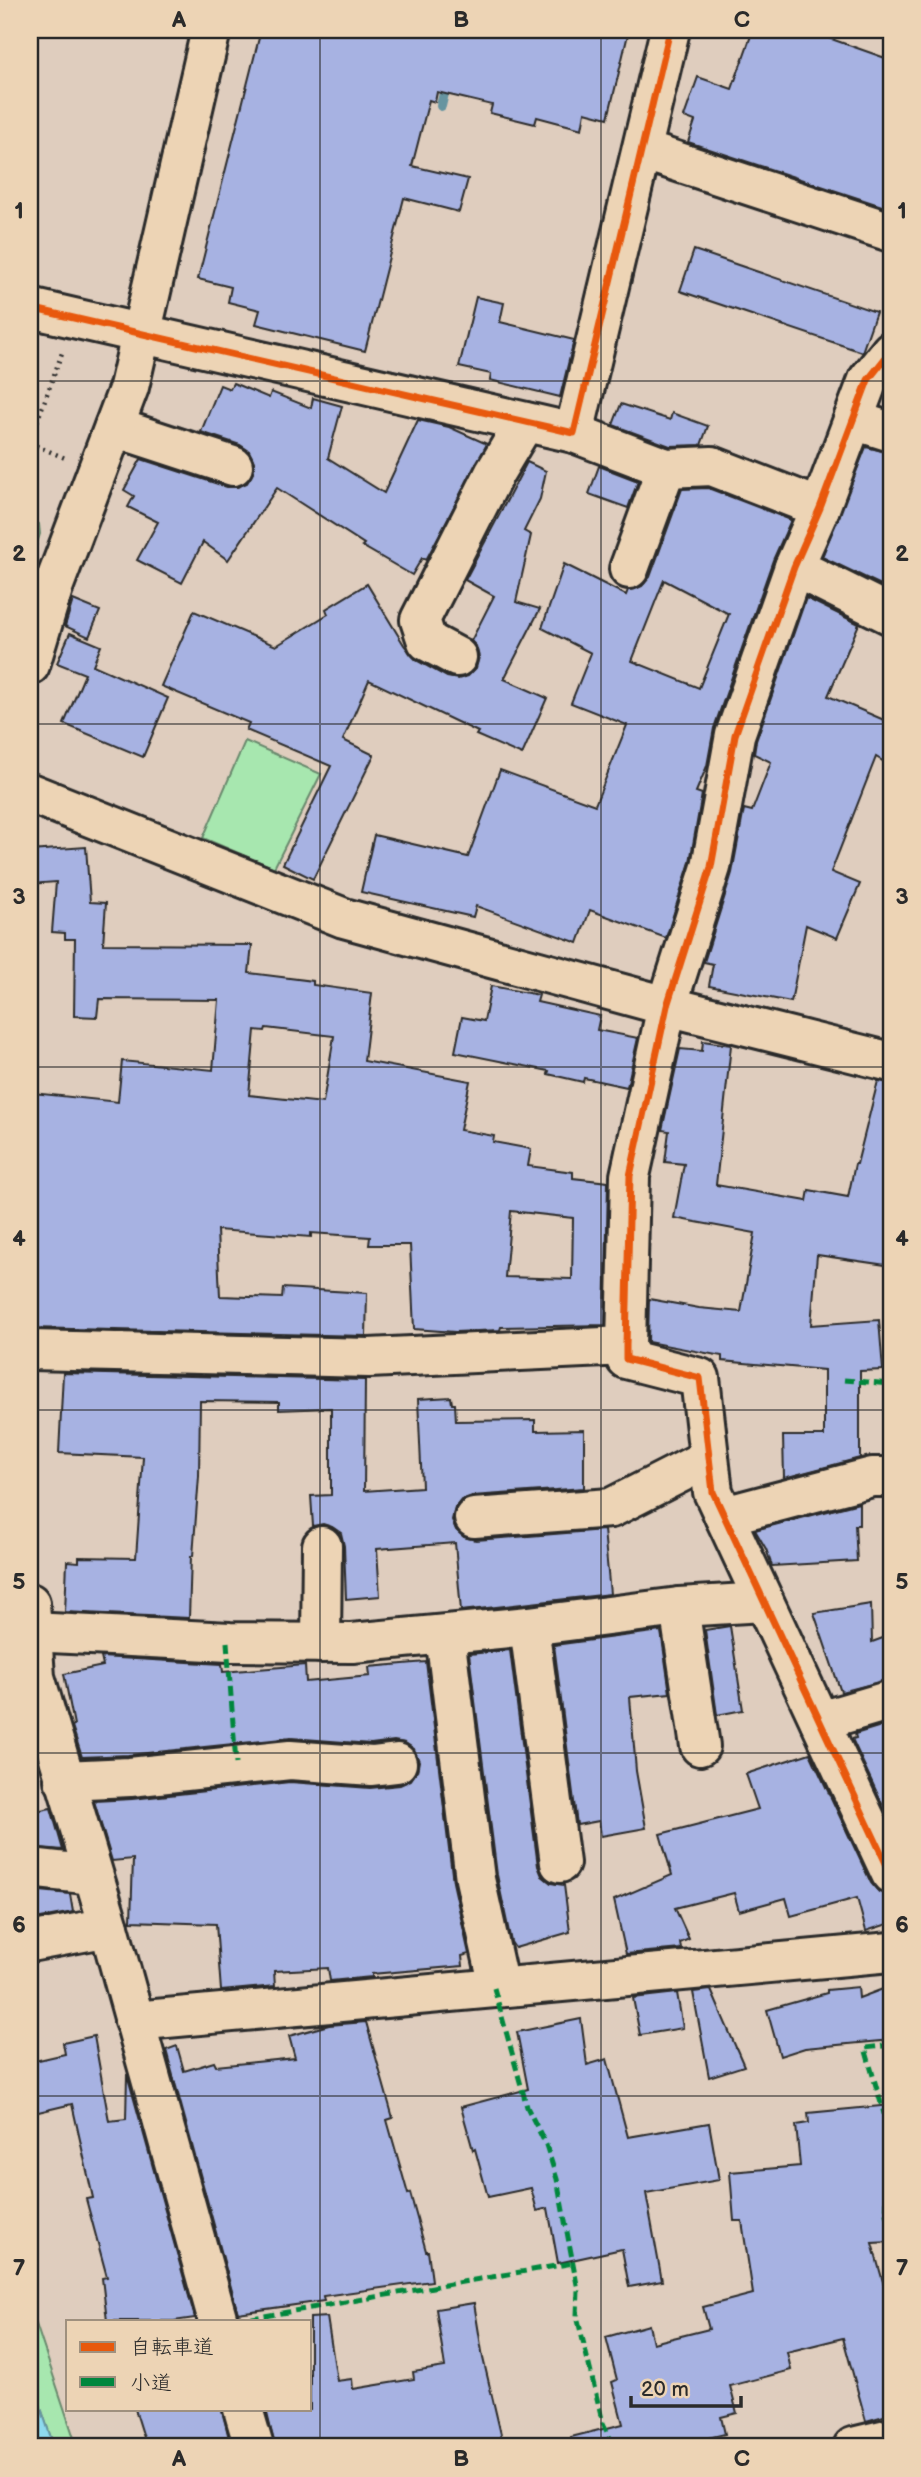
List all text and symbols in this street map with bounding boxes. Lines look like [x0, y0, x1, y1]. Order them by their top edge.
text: A [171, 6, 187, 34]
text: B [453, 6, 469, 34]
text: C [734, 6, 750, 34]
text: 1 [14, 197, 24, 225]
text: 1 [897, 197, 907, 225]
text: 2 [12, 540, 26, 568]
text: 2 [895, 540, 909, 568]
text: 3 [12, 883, 26, 911]
text: 3 [895, 883, 909, 911]
text: 4 [12, 1225, 26, 1253]
text: 4 [895, 1225, 909, 1253]
text: 5 [12, 1568, 26, 1596]
text: 5 [895, 1568, 909, 1596]
text: 6 [12, 1911, 26, 1939]
text: 6 [895, 1911, 909, 1939]
text: 7 [13, 2254, 26, 2282]
text: 7 [896, 2254, 909, 2282]
legend [66, 2320, 312, 2410]
text: 自転車道 [130, 2335, 214, 2360]
scale bar [631, 2365, 741, 2409]
text: 小道 [130, 2371, 172, 2396]
text: 20 m [641, 2377, 689, 2402]
text: A [171, 2445, 187, 2473]
text: B [453, 2445, 469, 2473]
text: C [734, 2445, 750, 2473]

